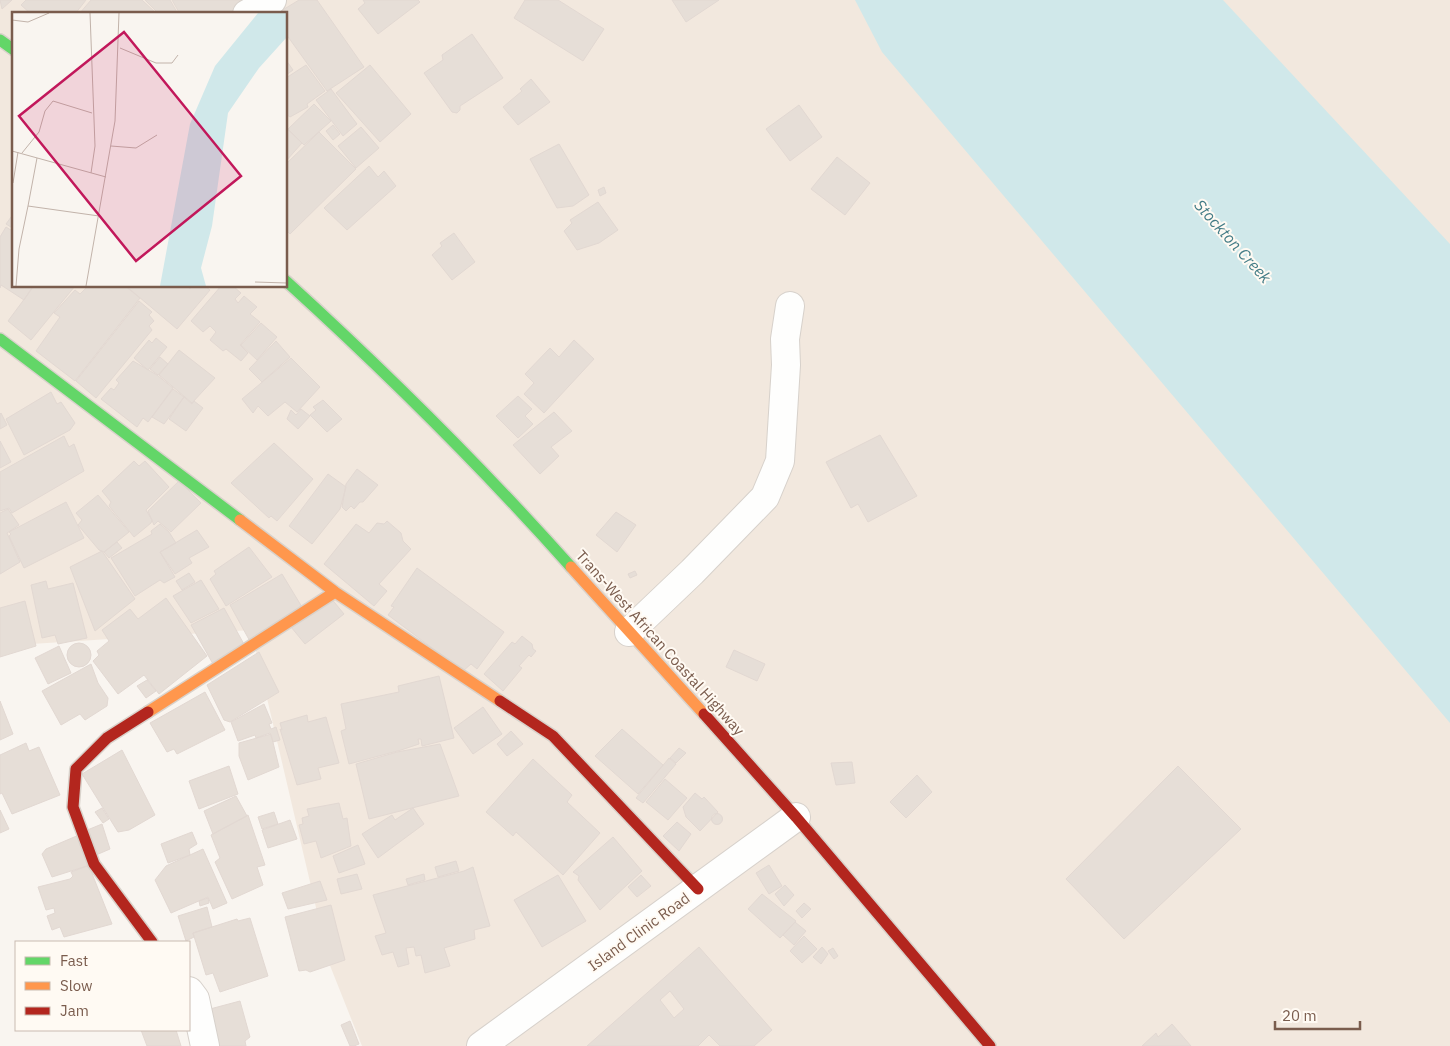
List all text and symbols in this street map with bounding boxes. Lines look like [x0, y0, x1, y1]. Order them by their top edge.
inset map [12, 12, 288, 288]
water label: Stockton Creek [1190, 195, 1276, 287]
street label: Trans-West African Coastal Highway [572, 546, 749, 740]
street label: Island Clinic Road [584, 888, 693, 975]
legend [15, 941, 190, 1031]
text: Fast [60, 951, 88, 970]
text: Slow [60, 976, 93, 995]
scale bar [1275, 998, 1360, 1030]
text: Jam [60, 1001, 89, 1020]
text: 20 m [1282, 1006, 1317, 1025]

